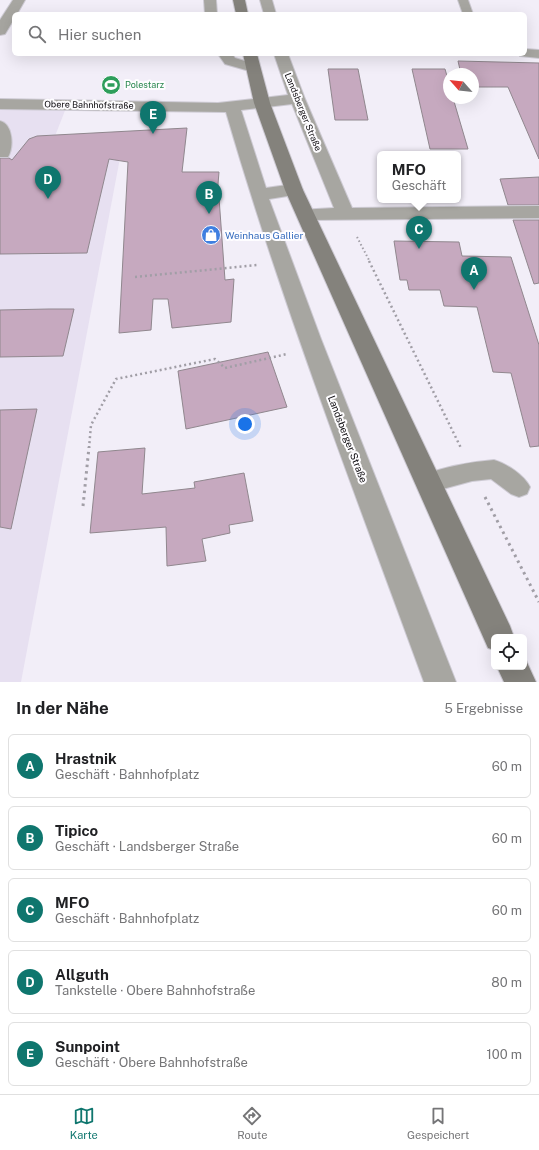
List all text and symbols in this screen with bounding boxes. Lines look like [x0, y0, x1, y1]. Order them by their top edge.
search box [12, 12, 527, 56]
icon: search [26, 23, 48, 45]
text: Hier suchen [58, 26, 141, 43]
north arrow [443, 68, 479, 104]
street label: Landsberger Straße [283, 71, 324, 153]
sports icon: Polestarz [100, 74, 122, 96]
place label: Polestarz [125, 79, 164, 90]
street label: Obere Bahnhofstraße [44, 98, 134, 111]
pin: E [140, 101, 166, 134]
popup [377, 151, 461, 203]
text: MFO [392, 161, 426, 178]
pin: D [35, 166, 61, 199]
text: Geschäft [392, 178, 446, 193]
pin: B [196, 181, 222, 214]
pin: C [406, 216, 432, 249]
shop icon: Weinhaus Gallier [200, 224, 222, 246]
place label: Weinhaus Gallier [225, 229, 303, 241]
pin: A [461, 257, 487, 290]
street label: Landsberger Straße [326, 394, 370, 485]
your location [235, 414, 255, 434]
map controls [491, 634, 527, 670]
button: locate [491, 634, 527, 670]
text: In der Nähe [16, 698, 109, 718]
text: 5 Ergebnisse [445, 701, 523, 716]
text: Hrastnik [55, 750, 117, 767]
text: A [25, 759, 35, 774]
text: 60 m [492, 759, 522, 774]
text: Geschäft · Bahnhofplatz [55, 767, 199, 782]
text: Tipico [55, 822, 98, 839]
text: B [26, 831, 34, 846]
text: 60 m [492, 831, 522, 846]
text: Geschäft · Landsberger Straße [55, 839, 239, 854]
text: MFO [55, 894, 89, 911]
text: C [25, 903, 35, 918]
text: 60 m [492, 903, 522, 918]
text: Geschäft · Bahnhofplatz [55, 911, 199, 926]
text: Allguth [55, 966, 109, 983]
text: D [25, 975, 35, 990]
text: 80 m [491, 975, 522, 990]
text: Tankstelle · Obere Bahnhofstraße [55, 983, 255, 998]
text: Sunpoint [55, 1038, 120, 1055]
text: E [26, 1047, 34, 1062]
text: 100 m [486, 1047, 522, 1062]
text: Geschäft · Obere Bahnhofstraße [55, 1055, 248, 1070]
tab: Karte [70, 1105, 98, 1141]
tab: Route [237, 1105, 267, 1141]
tab: Gespeichert [407, 1105, 469, 1141]

